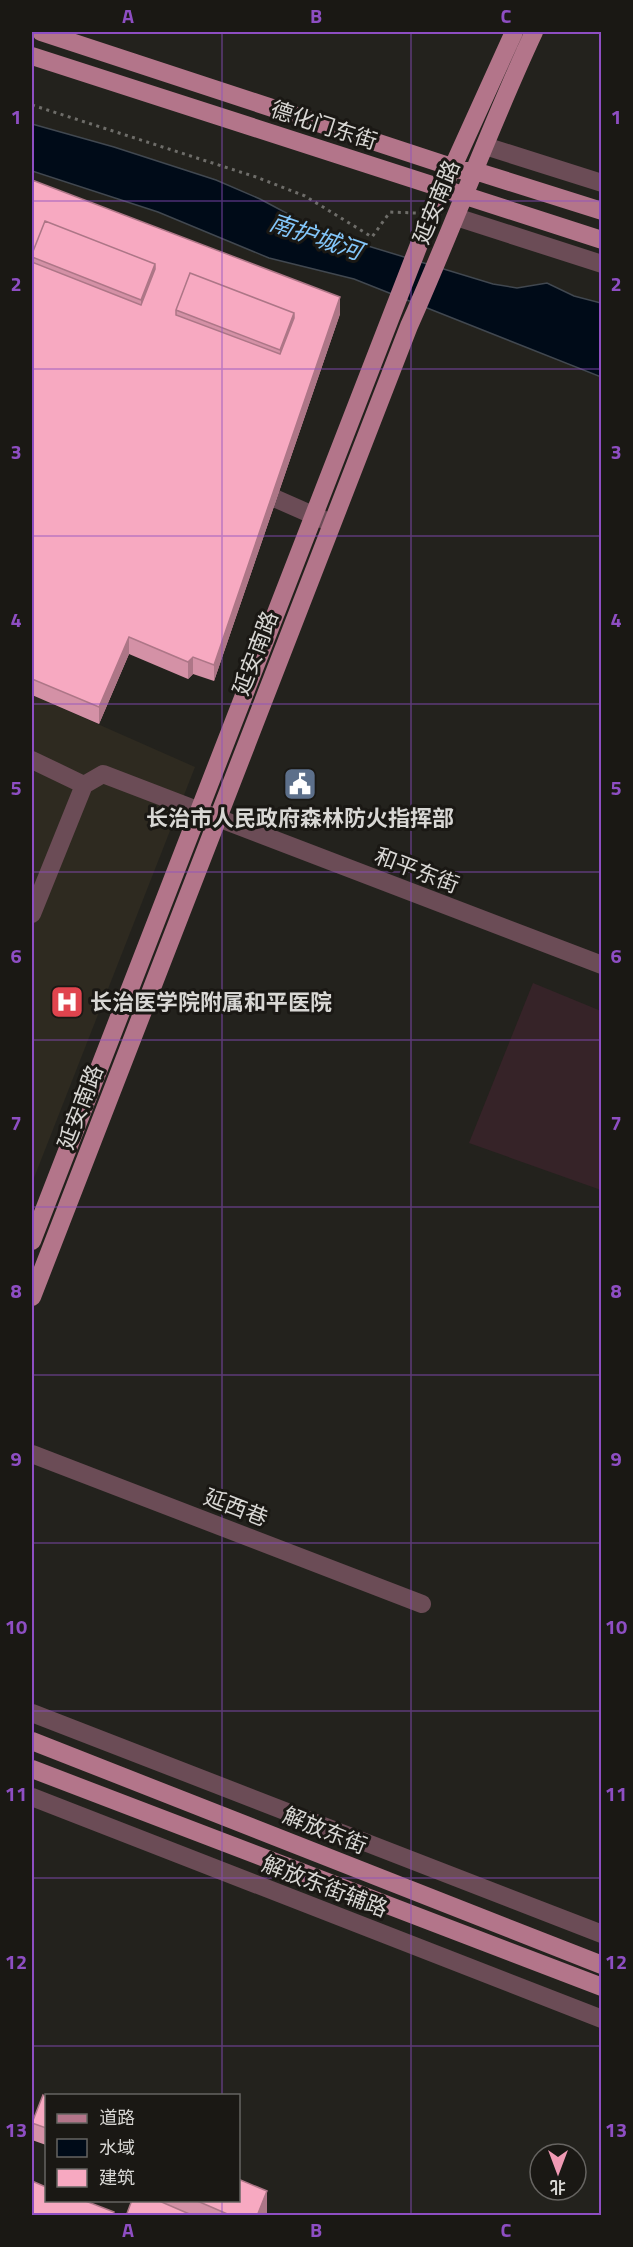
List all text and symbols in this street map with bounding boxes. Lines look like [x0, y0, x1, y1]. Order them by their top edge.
text: A [122, 0, 134, 31]
text: B [310, 0, 322, 31]
text: C [501, 0, 512, 31]
street label: 德化门东街 [266, 92, 382, 158]
text: 1 [10, 101, 22, 132]
text: 1 [610, 101, 622, 132]
street label: 延安南路 [404, 155, 468, 249]
water label: 南护城河 [265, 203, 371, 270]
text: 2 [10, 268, 22, 299]
text: 2 [610, 268, 622, 299]
text: 3 [10, 436, 22, 467]
text: 3 [610, 436, 622, 467]
text: 4 [10, 604, 22, 635]
text: 4 [610, 604, 622, 635]
street label: 延安南路 [223, 606, 287, 700]
public building icon: 长治市人民政府森林防火指挥部 [282, 766, 318, 802]
text: 5 [10, 772, 22, 803]
text: 5 [610, 772, 622, 803]
place label: 长治市人民政府森林防火指挥部 [146, 801, 454, 835]
street label: 和平东街 [370, 838, 464, 902]
text: 6 [10, 940, 22, 971]
text: 6 [610, 940, 622, 971]
hospital icon: 长治医学院附属和平医院 [49, 984, 85, 1020]
place label: 长治医学院附属和平医院 [90, 985, 332, 1019]
street label: 延安南路 [48, 1060, 112, 1154]
text: 7 [10, 1107, 22, 1138]
text: 7 [610, 1107, 622, 1138]
text: 8 [10, 1275, 22, 1306]
text: 8 [610, 1275, 622, 1306]
text: 9 [10, 1443, 22, 1474]
text: 9 [610, 1443, 622, 1474]
street label: 延西巷 [199, 1479, 273, 1535]
text: 10 [5, 1611, 27, 1642]
text: 10 [605, 1611, 627, 1642]
text: 11 [5, 1778, 27, 1809]
text: 11 [605, 1778, 627, 1809]
street label: 解放东街 [278, 1798, 372, 1862]
street label: 解放东街辅路 [257, 1846, 393, 1926]
text: 12 [5, 1946, 27, 1977]
text: 12 [605, 1946, 627, 1977]
legend [45, 2094, 240, 2202]
text: 道路 [99, 2104, 135, 2131]
text: 13 [5, 2114, 27, 2145]
text: 13 [605, 2114, 627, 2145]
text: 水域 [99, 2134, 135, 2161]
north arrow [528, 2142, 588, 2202]
text: 建筑 [99, 2164, 135, 2191]
text: 北 [550, 2175, 566, 2199]
text: A [122, 2214, 134, 2245]
text: B [310, 2214, 322, 2245]
text: C [501, 2214, 512, 2245]

